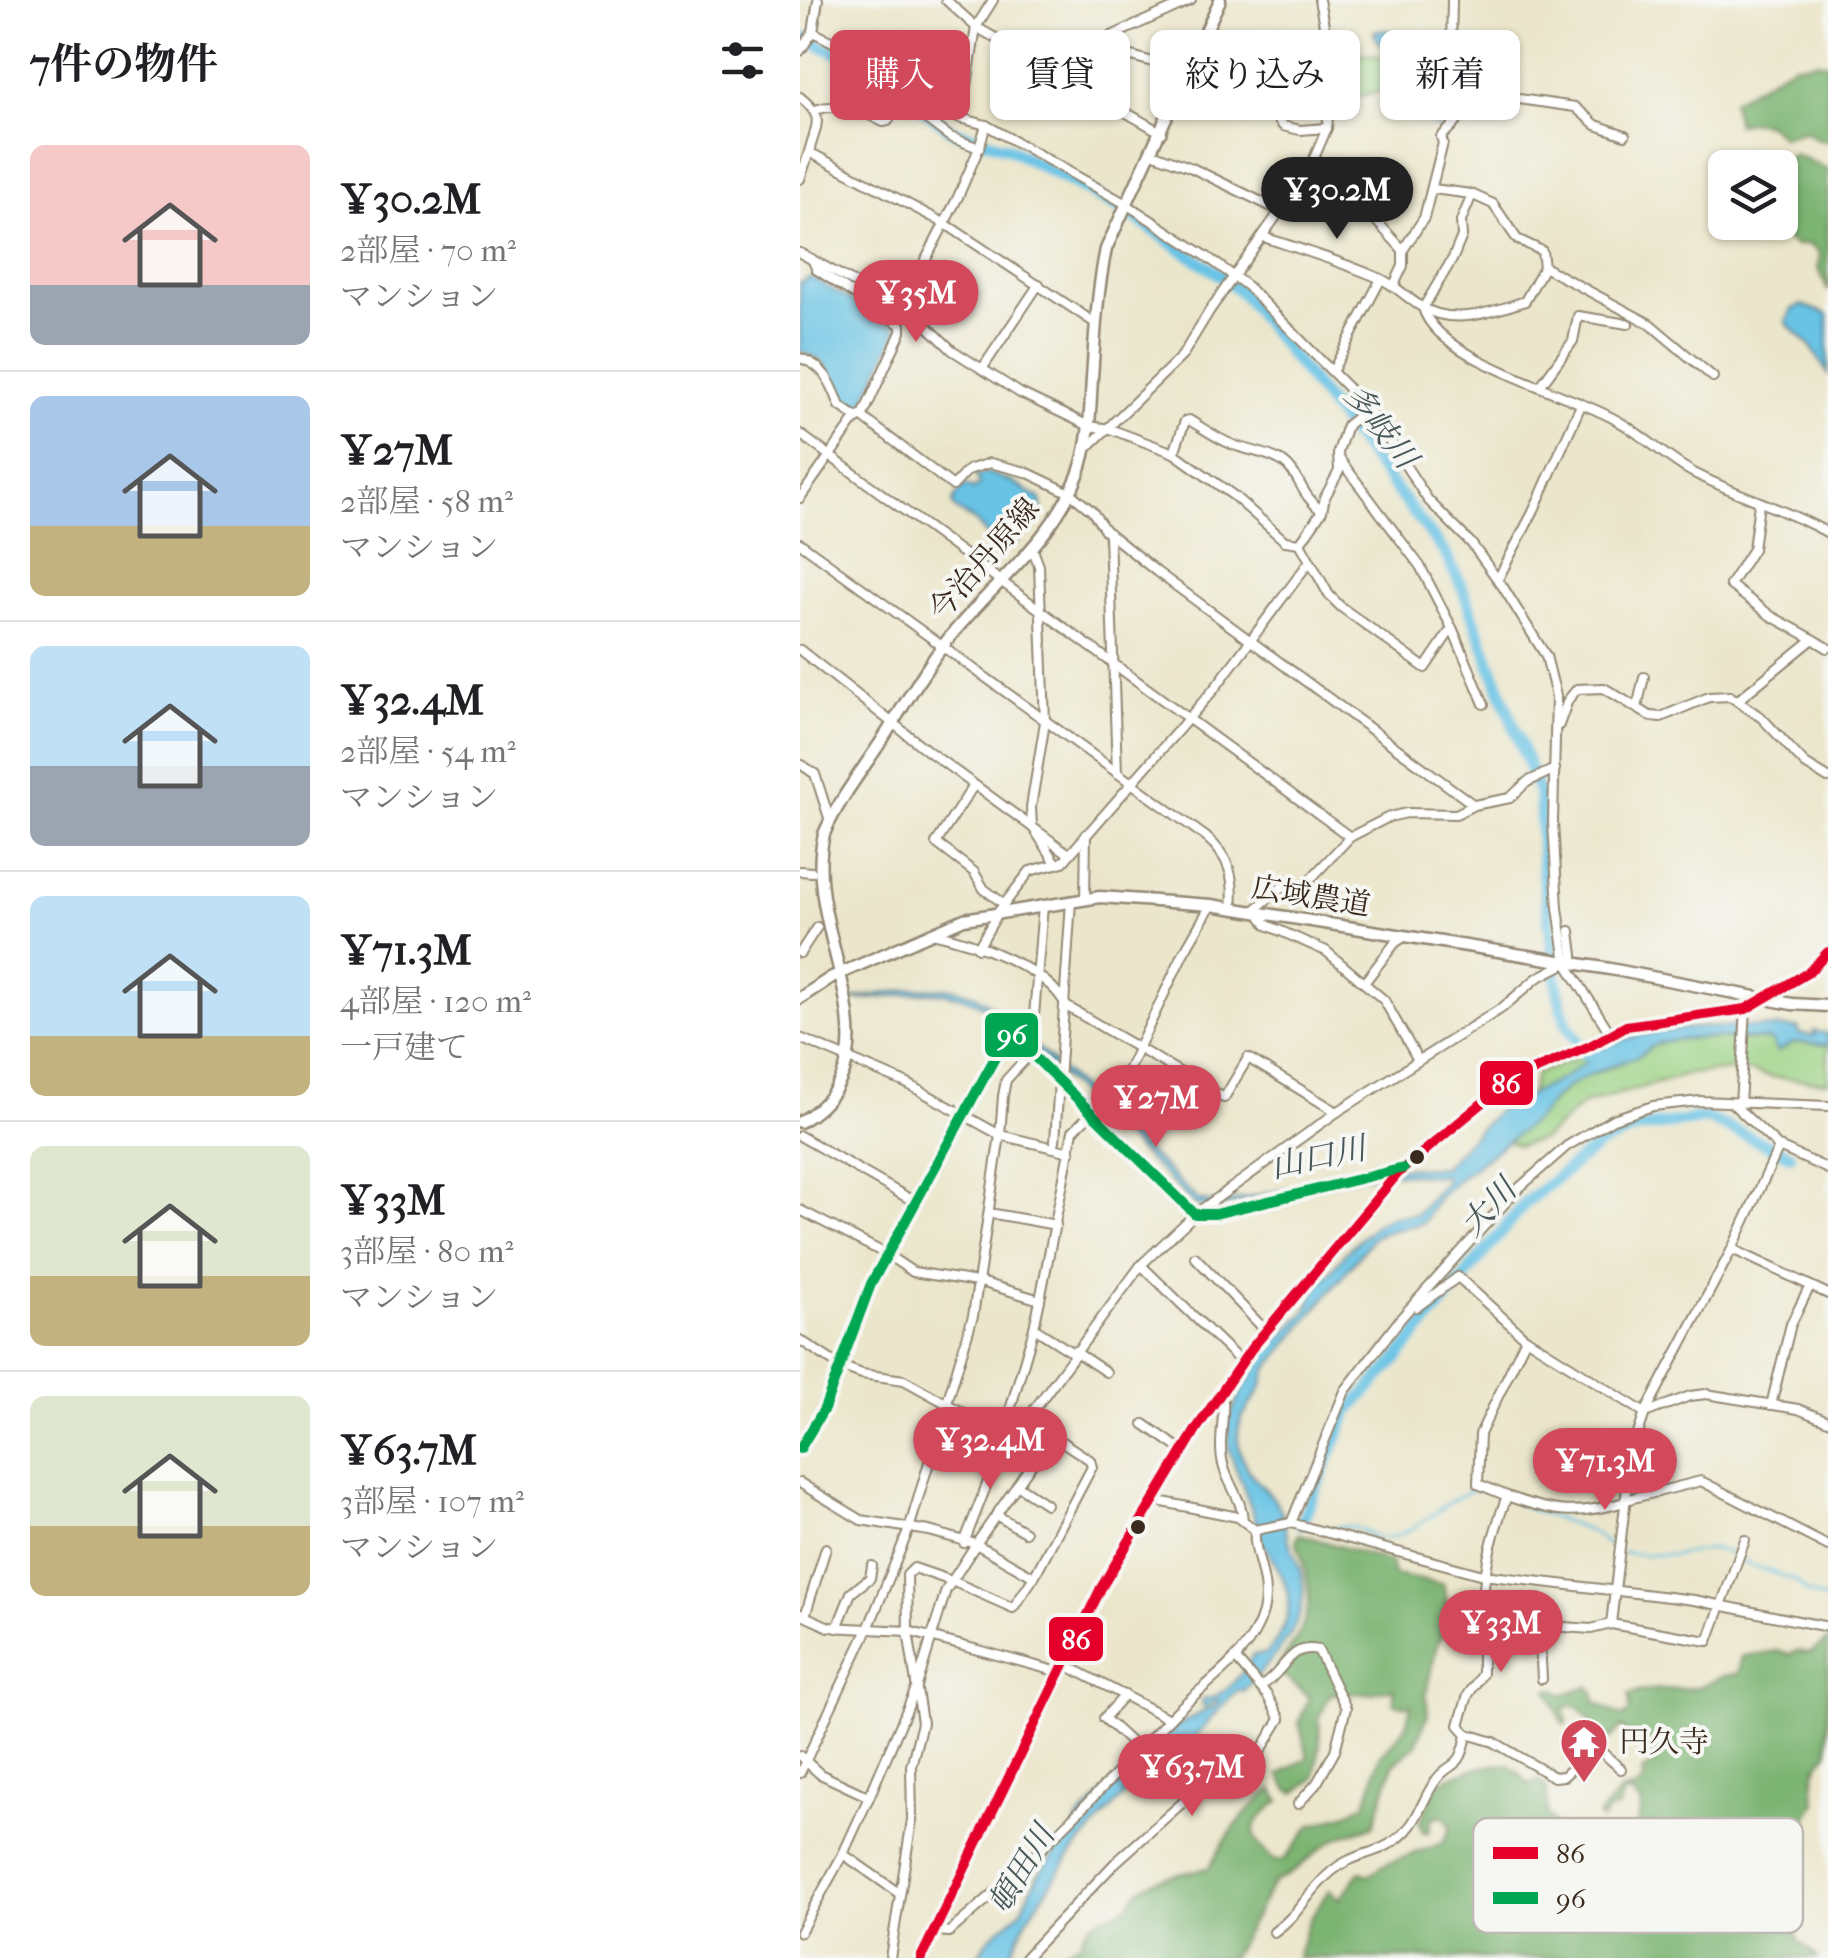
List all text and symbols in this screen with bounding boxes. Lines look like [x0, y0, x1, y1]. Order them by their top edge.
chip: 購入 [830, 30, 970, 120]
chip: 賃貸 [990, 30, 1130, 120]
chip: 絞り込み [1150, 30, 1360, 120]
chip: 新着 [1380, 30, 1520, 120]
icon: filters [715, 33, 770, 88]
text: 7件の物件 [30, 40, 218, 89]
map controls [1708, 150, 1798, 240]
button: layers [1708, 150, 1798, 240]
pin: ¥30.2M [1256, 157, 1418, 242]
text: ¥30.2M [1283, 171, 1391, 208]
text: ¥30.2M [340, 175, 481, 224]
icon: home [110, 185, 230, 305]
text: 2部屋 · 70 m² [340, 232, 516, 269]
pin: ¥35M [857, 260, 975, 345]
text: ¥35M [875, 274, 957, 311]
text: マンション [340, 278, 499, 315]
water label: 多岐川 [1336, 377, 1427, 478]
text: ¥27M [340, 426, 453, 475]
icon: home [110, 436, 230, 556]
text: 2部屋 · 58 m² [340, 483, 513, 520]
street label: 今治丹原線 [922, 491, 1047, 627]
text: マンション [340, 529, 499, 566]
text: ¥32.4M [340, 676, 484, 725]
icon: home [110, 686, 230, 806]
text: 2部屋 · 54 m² [340, 733, 516, 770]
text: マンション [340, 779, 499, 816]
street label: 広域農道 [1249, 870, 1373, 923]
text: ¥71.3M [340, 926, 472, 975]
icon: home [110, 936, 230, 1056]
text: 4部屋 · 120 m² [340, 983, 531, 1020]
line badge: 96 [983, 1011, 1040, 1059]
text: 96 [997, 1018, 1028, 1051]
text: 一戸建て [340, 1029, 468, 1066]
line badge: 86 [1478, 1059, 1535, 1107]
pin: ¥27M [1097, 1065, 1215, 1150]
text: 86 [1491, 1067, 1521, 1100]
text: ¥27M [1113, 1079, 1199, 1116]
water label: 山口川 [1267, 1129, 1372, 1186]
unlabelled marker [1407, 1147, 1427, 1167]
water label: 大川 [1453, 1169, 1526, 1243]
text: ¥33M [340, 1176, 446, 1225]
icon: home [110, 1186, 230, 1306]
text: 3部屋 · 80 m² [340, 1233, 514, 1270]
text: マンション [340, 1279, 499, 1316]
pin: ¥32.4M [909, 1407, 1071, 1492]
text: ¥32.4M [935, 1421, 1045, 1458]
text: ¥63.7M [340, 1426, 477, 1475]
pin: ¥71.3M [1524, 1428, 1686, 1513]
icon: home [110, 1436, 230, 1556]
text: ¥71.3M [1555, 1442, 1655, 1479]
text: 3部屋 · 107 m² [340, 1483, 524, 1520]
unlabelled marker [1128, 1517, 1148, 1537]
text: マンション [340, 1529, 499, 1566]
pin: ¥33M [1442, 1590, 1560, 1675]
text: ¥33M [1461, 1604, 1541, 1641]
line badge: 86 [1047, 1615, 1105, 1663]
text: 86 [1061, 1623, 1091, 1656]
temple icon: 円久寺 [1558, 1716, 1610, 1784]
place label: 円久寺 [1619, 1725, 1709, 1760]
pin: ¥63.7M [1111, 1734, 1273, 1819]
text: ¥63.7M [1140, 1748, 1244, 1785]
water label: 頓田川 [981, 1816, 1064, 1920]
legend [1473, 1818, 1803, 1933]
text: 86 [1556, 1837, 1586, 1870]
text: 96 [1556, 1882, 1587, 1915]

